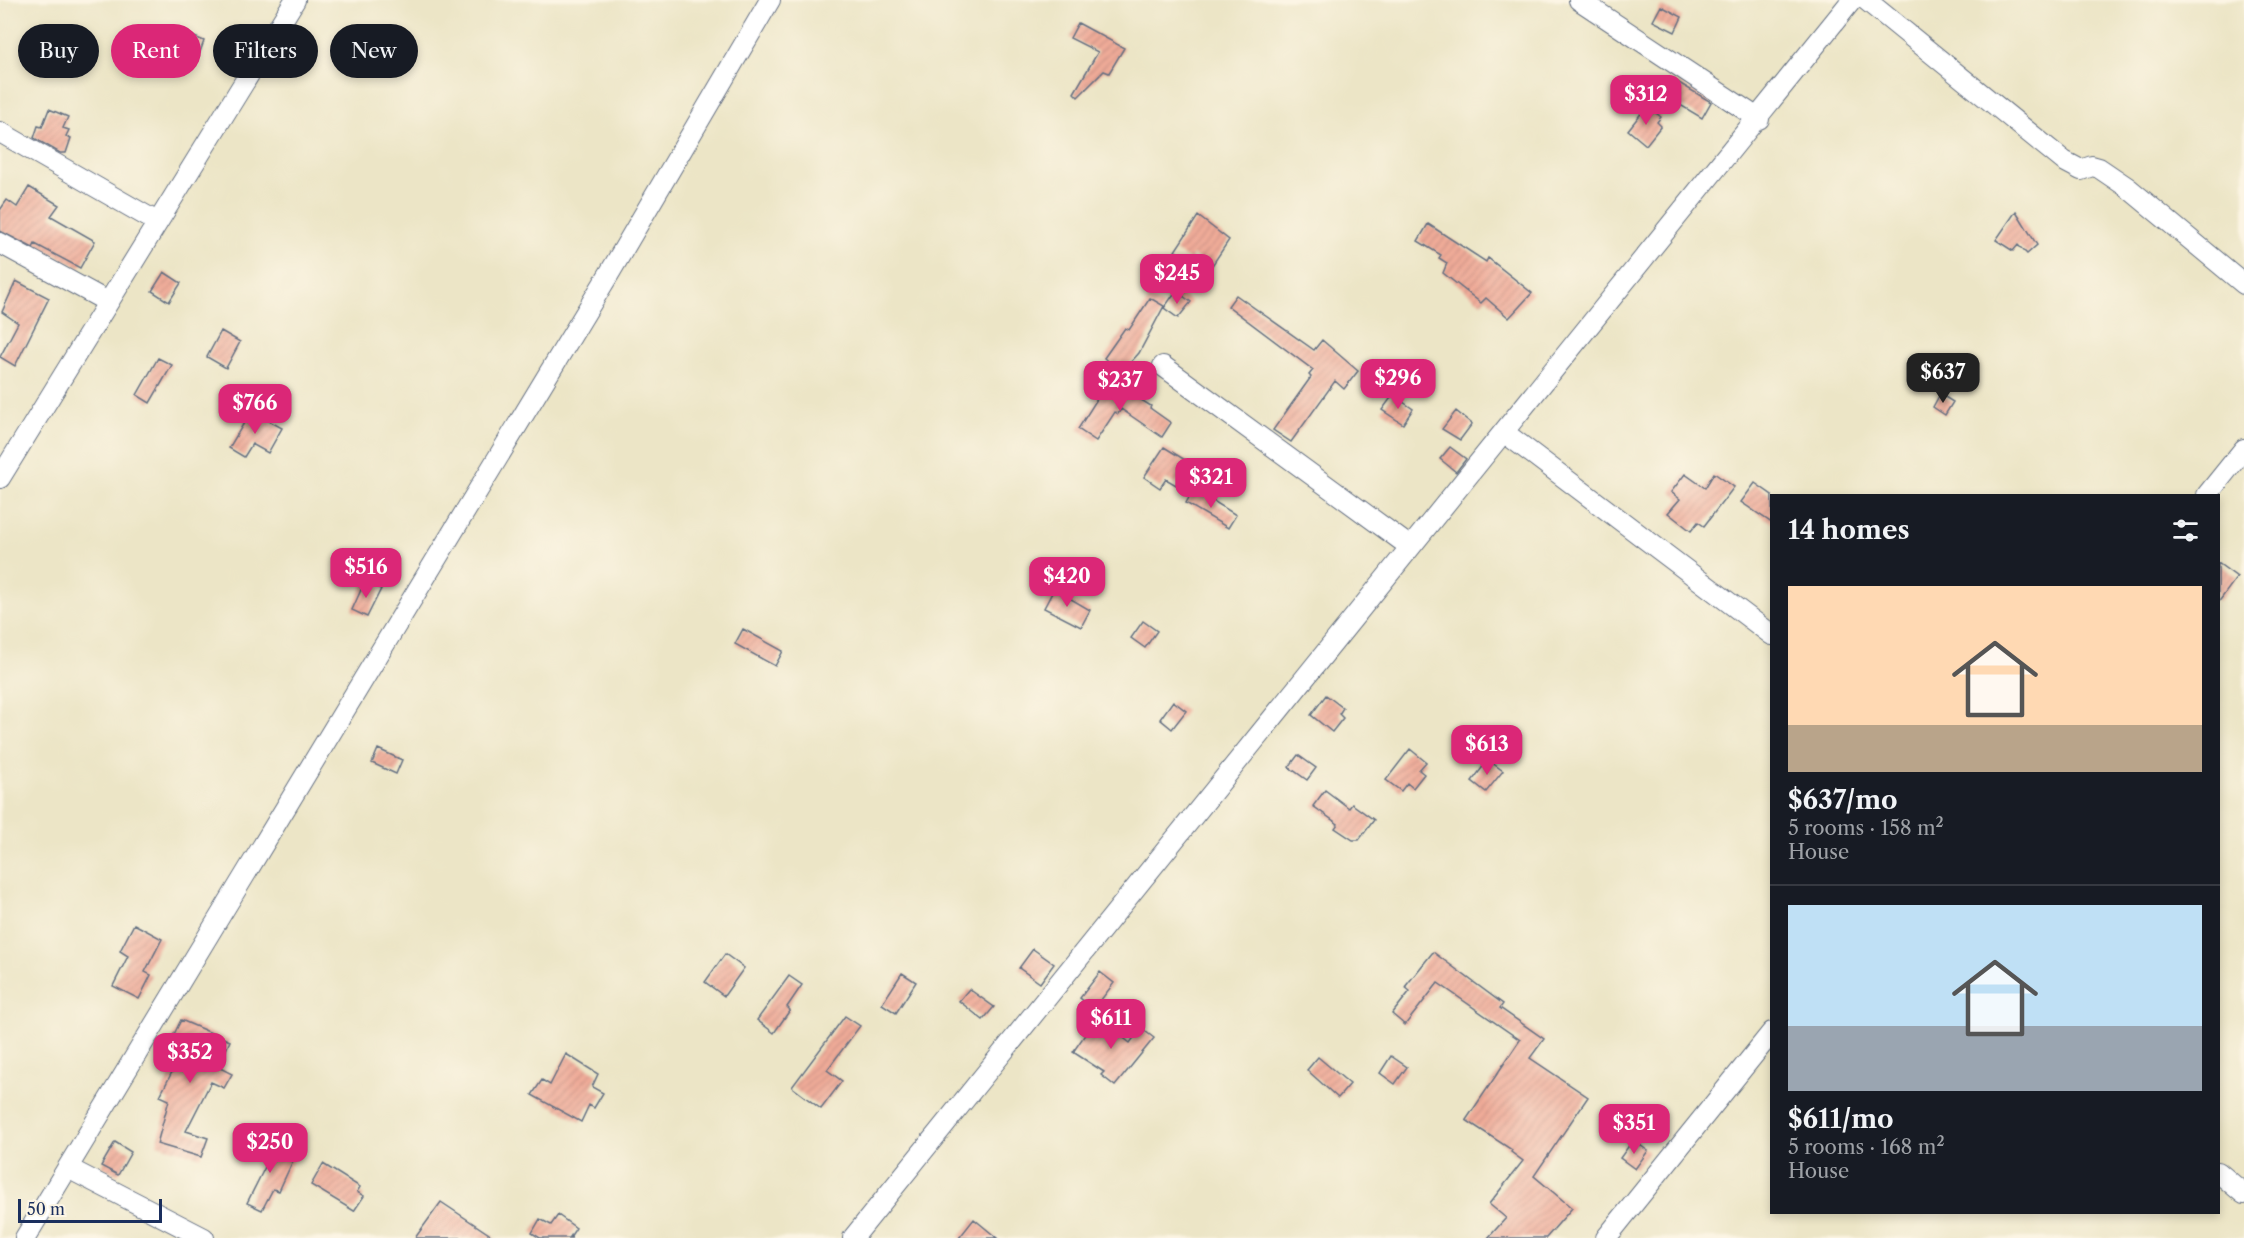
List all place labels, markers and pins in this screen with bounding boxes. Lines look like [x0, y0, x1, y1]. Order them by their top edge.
pin: $312 [1610, 75, 1682, 126]
pin: $245 [1141, 254, 1213, 305]
pin: $637 [1907, 353, 1979, 404]
pin: $296 [1362, 359, 1434, 410]
pin: $237 [1084, 361, 1156, 412]
pin: $766 [219, 384, 291, 435]
pin: $321 [1175, 458, 1247, 509]
pin: $516 [330, 548, 402, 599]
pin: $420 [1031, 557, 1103, 608]
pin: $613 [1451, 725, 1523, 776]
pin: $611 [1075, 999, 1147, 1050]
pin: $352 [154, 1033, 226, 1084]
pin: $351 [1598, 1104, 1670, 1155]
pin: $250 [234, 1123, 306, 1174]

